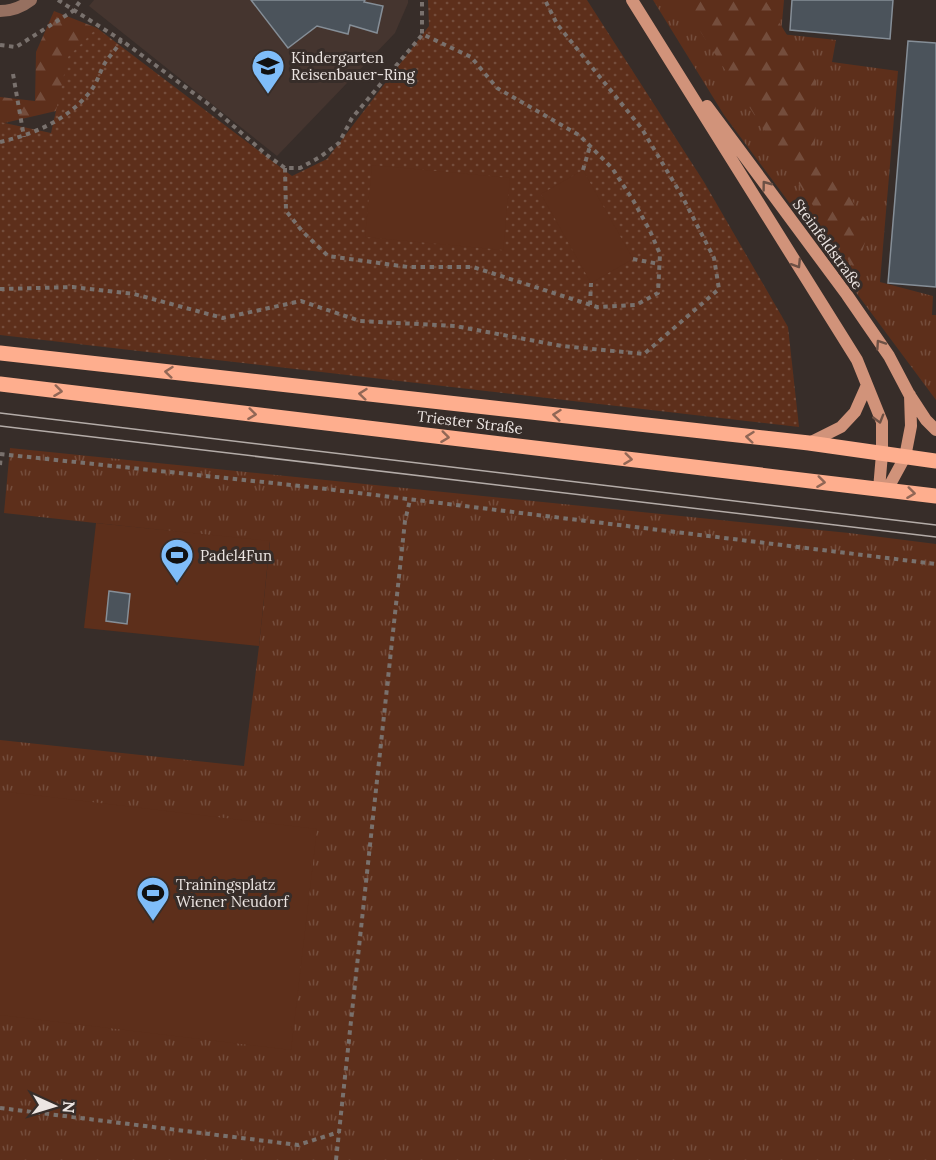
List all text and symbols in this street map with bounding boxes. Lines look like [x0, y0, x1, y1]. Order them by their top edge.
school or university icon: Kindergarten Reisenbauer-Ring [250, 48, 286, 95]
place label: Kindergarten Reisenbauer-Ring [291, 48, 416, 84]
one-way arrow [763, 181, 774, 192]
street label: Steinfeldstraße [789, 195, 867, 293]
one-way arrow [789, 258, 801, 268]
one-way arrow [877, 339, 888, 350]
one-way arrow [164, 366, 174, 379]
one-way arrow [54, 384, 63, 397]
one-way arrow [358, 388, 367, 400]
street label: Triester Straße [416, 406, 524, 438]
one-way arrow [247, 407, 256, 420]
one-way arrow [552, 409, 561, 422]
one-way arrow [872, 413, 885, 423]
one-way arrow [441, 430, 450, 443]
one-way arrow [746, 431, 755, 444]
one-way arrow [623, 452, 632, 464]
one-way arrow [817, 476, 826, 488]
one-way arrow [907, 487, 916, 499]
sports icon: Padel4Fun [159, 537, 195, 584]
place label: Padel4Fun [200, 546, 272, 565]
sports icon: Trainingsplatz Wiener Neudorf [135, 875, 171, 922]
place label: Trainingsplatz Wiener Neudorf [176, 875, 289, 911]
north arrow [24, 1076, 84, 1136]
text: N [59, 1100, 79, 1114]

